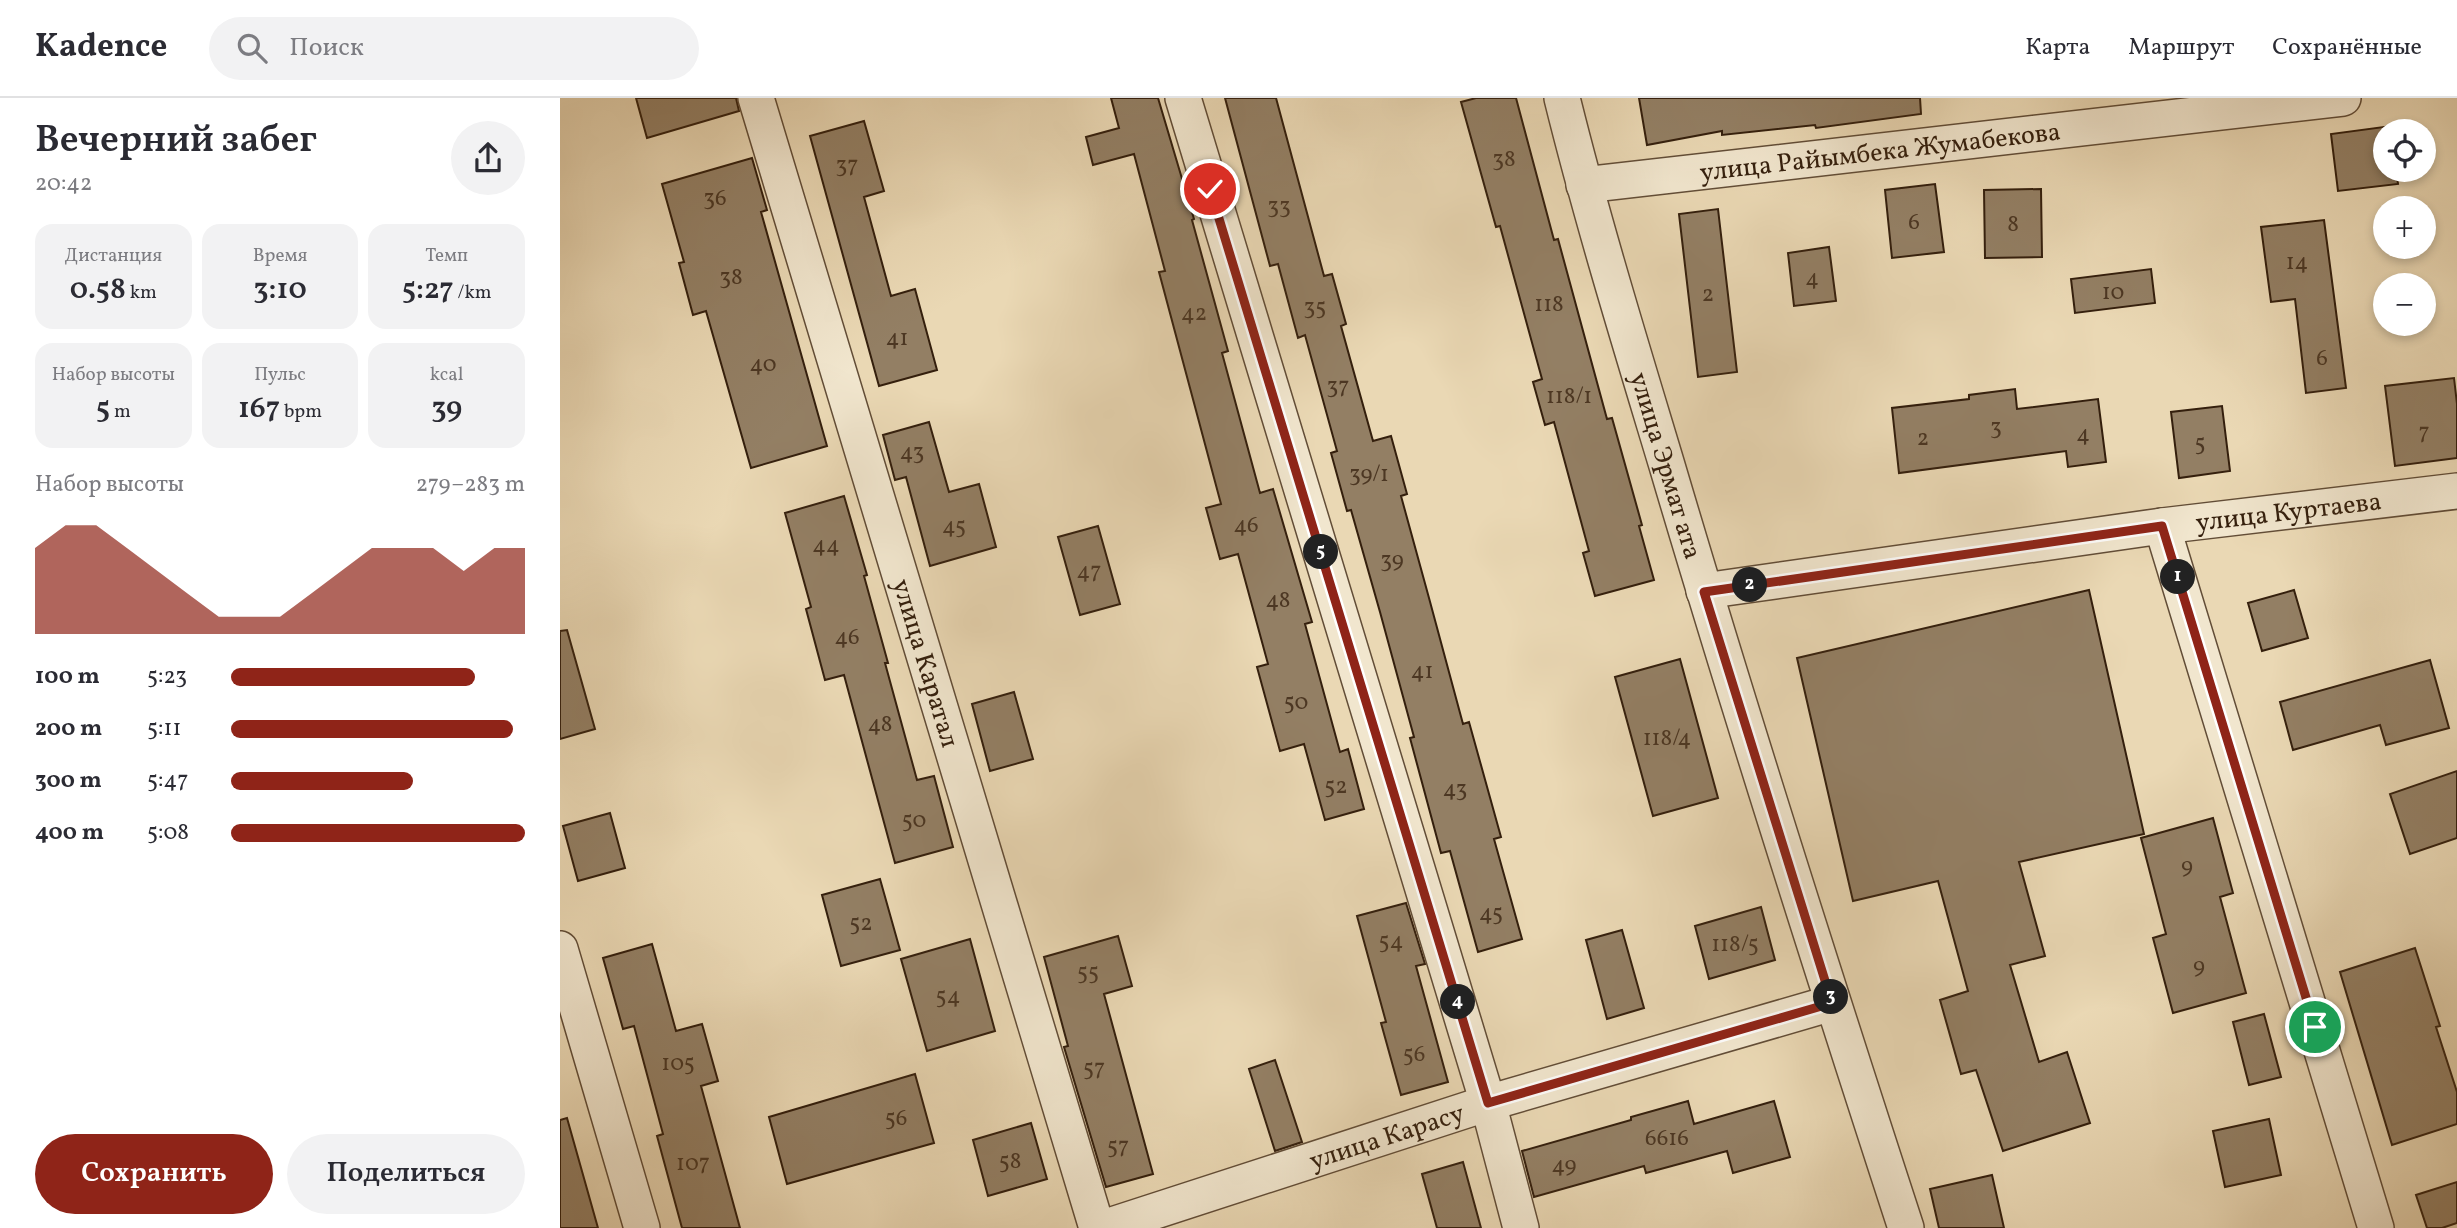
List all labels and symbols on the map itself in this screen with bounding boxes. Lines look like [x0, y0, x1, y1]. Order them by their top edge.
street label: улица Райымбека Жумабекова [1698, 114, 2063, 192]
house number: 38 [1492, 144, 1516, 176]
house number: 37 [836, 150, 858, 182]
pin [1180, 159, 1240, 219]
house number: 36 [703, 183, 727, 215]
house number: 33 [1267, 191, 1291, 223]
house number: 6 [1908, 207, 1920, 239]
house number: 8 [2007, 209, 2019, 241]
house number: 14 [2286, 247, 2308, 279]
house number: 38 [719, 262, 743, 294]
house number: 4 [1805, 263, 1819, 295]
house number: 10 [2102, 277, 2124, 309]
house number: 2 [1702, 279, 1714, 311]
house number: 118 [1534, 289, 1564, 321]
house number: 35 [1304, 292, 1326, 324]
house number: 42 [1181, 298, 1207, 330]
house number: 41 [886, 323, 908, 355]
house number: 6 [2316, 343, 2328, 375]
house number: 40 [749, 349, 777, 381]
street label: улица Эрмат ата [1620, 368, 1710, 564]
house number: 37 [1327, 371, 1349, 403]
house number: 118/1 [1546, 381, 1592, 413]
house number: 3 [1990, 412, 2002, 444]
house number: 7 [2418, 417, 2430, 449]
house number: 4 [2076, 419, 2090, 451]
house number: 2 [1917, 423, 1929, 455]
house number: 5 [2194, 428, 2206, 460]
house number: 43 [900, 437, 924, 469]
house number: 39/1 [1349, 459, 1389, 491]
street label: улица Куртаева [2194, 484, 2384, 542]
house number: 46 [1233, 510, 1259, 542]
house number: 45 [942, 511, 966, 543]
house number: 44 [812, 530, 840, 562]
pin: 5 [1304, 534, 1338, 570]
house number: 39 [1380, 545, 1404, 577]
house number: 47 [1077, 556, 1101, 588]
pin: 1 [2160, 560, 2196, 594]
pin: 2 [1732, 568, 1768, 602]
street label: улица Каратал [882, 575, 967, 752]
house number: 48 [1266, 585, 1290, 617]
house number: 46 [834, 622, 860, 654]
house number: 41 [1411, 656, 1433, 688]
house number: 50 [1284, 687, 1308, 719]
house number: 48 [868, 709, 892, 741]
house number: 118/4 [1643, 723, 1691, 755]
house number: 52 [1324, 771, 1348, 803]
house number: 43 [1443, 774, 1467, 806]
house number: 50 [902, 805, 926, 837]
house number: 9 [2181, 851, 2193, 883]
house number: 45 [1479, 898, 1503, 930]
house number: 52 [849, 908, 873, 940]
house number: 54 [1379, 926, 1403, 958]
house number: 118/5 [1711, 929, 1759, 961]
house number: 9 [2193, 951, 2205, 983]
house number: 55 [1077, 957, 1099, 989]
pin: 3 [1814, 979, 1848, 1014]
house number: 54 [936, 981, 960, 1013]
pin: 4 [1440, 984, 1476, 1020]
pin [2285, 997, 2345, 1057]
house number: 56 [1403, 1039, 1425, 1071]
house number: 105 [661, 1048, 695, 1080]
house number: 57 [1083, 1053, 1105, 1085]
street label: улица Карасу [1305, 1096, 1469, 1180]
house number: 56 [885, 1103, 907, 1135]
house number: 6616 [1645, 1123, 1689, 1155]
house number: 57 [1107, 1131, 1129, 1163]
house number: 58 [999, 1146, 1021, 1178]
house number: 107 [676, 1148, 710, 1180]
house number: 49 [1552, 1150, 1577, 1182]

